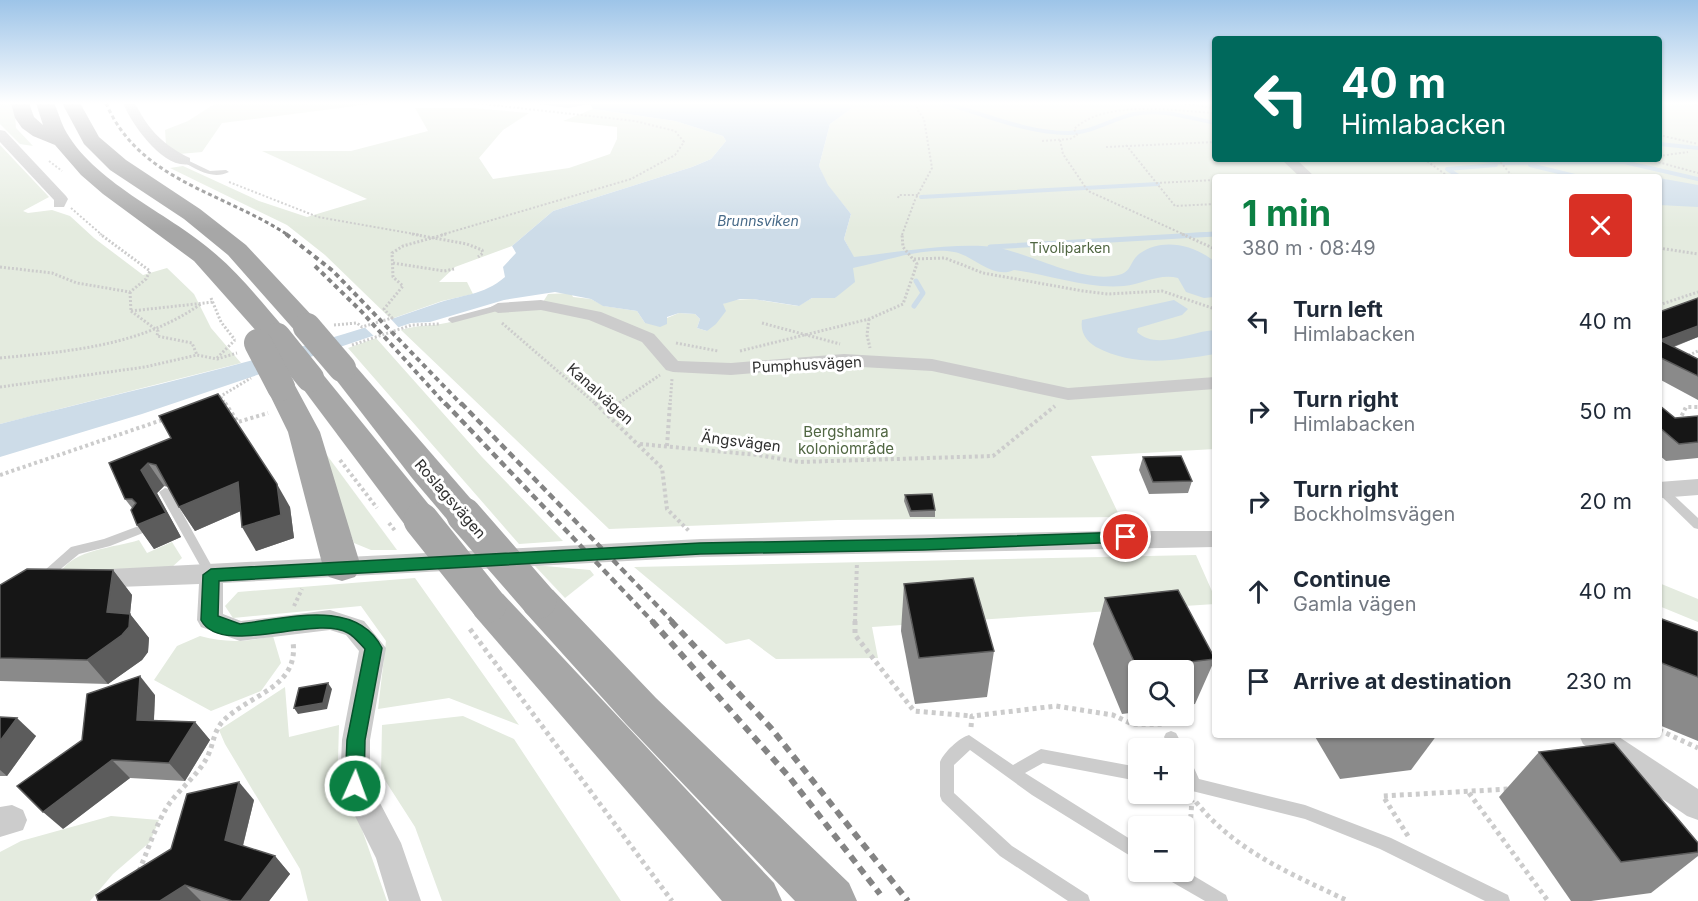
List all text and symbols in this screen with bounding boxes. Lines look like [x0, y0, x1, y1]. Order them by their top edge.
text: 40 m [1341, 57, 1446, 108]
icon: left [1242, 60, 1320, 138]
text: Himlabacken [1341, 108, 1506, 141]
text: 1 min [1242, 191, 1331, 235]
button: close [1569, 194, 1632, 257]
water label: Brunnsviken [717, 212, 799, 229]
text: 380 m · 08:49 [1242, 236, 1376, 260]
park label: Tivoliparken [1029, 239, 1111, 256]
text: Turn left [1293, 296, 1383, 322]
icon: left [1242, 305, 1275, 338]
text: 40 m [1578, 308, 1632, 334]
text: Himlabacken [1293, 322, 1415, 346]
street label: Pumphusvägen [752, 352, 862, 377]
street label: Kanalvägen [563, 359, 638, 428]
text: Turn right [1293, 386, 1399, 412]
icon: right [1242, 395, 1275, 428]
text: 50 m [1579, 398, 1632, 424]
text: Himlabacken [1293, 412, 1415, 436]
park label: Bergshamra koloniområde [798, 422, 894, 458]
street label: Ängsvägen [700, 427, 782, 456]
street label: Roslagsvägen [411, 455, 490, 542]
text: Turn right [1293, 476, 1399, 502]
icon: right [1242, 485, 1275, 518]
text: 20 m [1579, 488, 1632, 514]
text: Bockholmsvägen [1293, 502, 1455, 526]
pin [1100, 511, 1151, 562]
icon: arrive [1109, 520, 1142, 553]
text: Continue [1293, 566, 1391, 592]
icon: ahead [1242, 575, 1275, 608]
text: 40 m [1578, 578, 1632, 604]
text: Gamla vägen [1293, 592, 1417, 616]
map controls [1128, 660, 1194, 882]
button: search [1128, 660, 1194, 726]
icon: arrive [1242, 665, 1275, 698]
text: Arrive at destination [1293, 668, 1512, 694]
text: 230 m [1566, 668, 1632, 694]
button: + [1128, 738, 1194, 804]
position arrow [323, 754, 387, 818]
button: − [1128, 816, 1194, 882]

